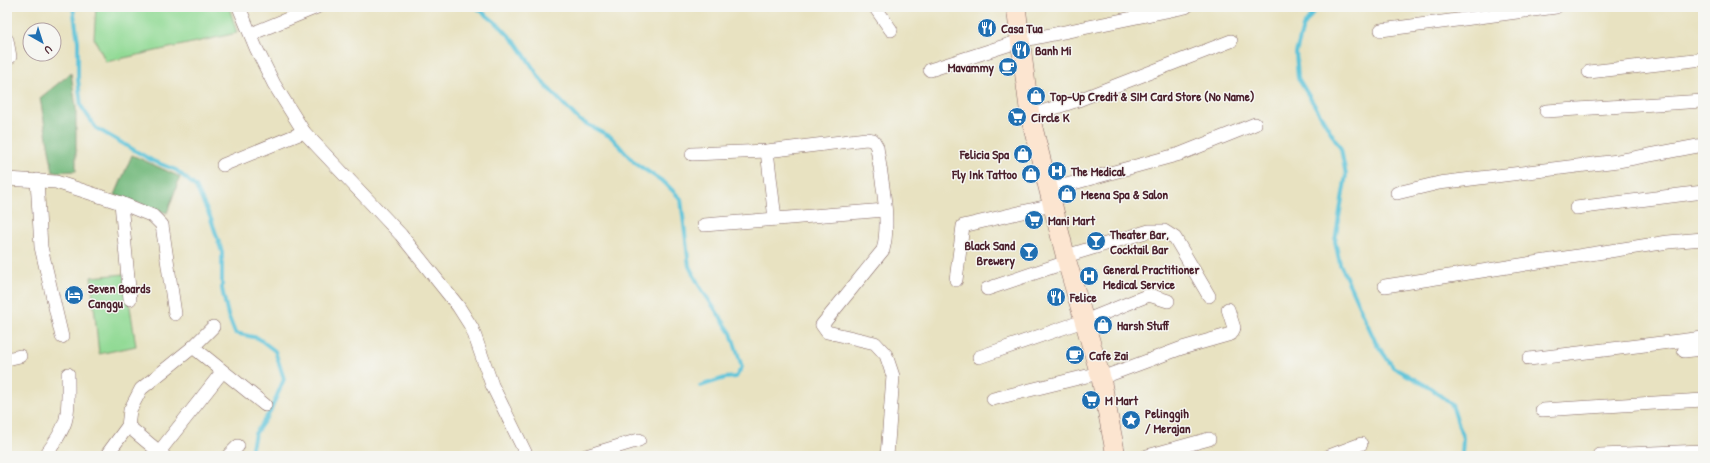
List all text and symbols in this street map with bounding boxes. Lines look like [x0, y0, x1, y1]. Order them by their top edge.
restaurant icon: Casa Tua [976, 17, 998, 39]
place label: Casa Tua [1001, 19, 1044, 37]
north arrow [22, 22, 62, 62]
restaurant icon: Banh Mi [1010, 39, 1032, 61]
place label: Banh Mi [1035, 41, 1072, 59]
text: U [42, 42, 55, 57]
cafe icon: Mavammy [997, 56, 1019, 78]
place label: Mavammy [948, 58, 994, 77]
shop icon: Top-Up Credit & SIM Card Store (No Name) [1025, 85, 1047, 107]
place label: Top-Up Credit & SIM Card Store (No Name) [1049, 87, 1255, 106]
supermarket icon: Circle K [1006, 106, 1028, 128]
place label: Circle K [1031, 108, 1070, 126]
shop icon: Felicia Spa [1012, 143, 1034, 165]
place label: Felicia Spa [959, 145, 1010, 164]
hospital icon: The Medical [1046, 160, 1068, 182]
place label: The Medical [1070, 162, 1126, 180]
shop icon: Fly Ink Tattoo [1020, 163, 1042, 185]
place label: Fly Ink Tattoo [951, 165, 1018, 184]
shop icon: Meena Spa & Salon [1056, 183, 1078, 205]
place label: Meena Spa & Salon [1081, 185, 1168, 204]
supermarket icon: Mani Mart [1023, 209, 1045, 231]
place label: Mani Mart [1048, 211, 1095, 229]
place label: Theater Bar, Cocktail Bar [1109, 225, 1169, 258]
bar icon: Theater Bar, Cocktail Bar [1085, 230, 1107, 252]
place label: Black Sand Brewery [964, 236, 1016, 270]
bar icon: Black Sand Brewery [1018, 241, 1040, 263]
place label: General Practitioner Medical Service [1103, 260, 1200, 293]
hospital icon: General Practitioner Medical Service [1078, 265, 1100, 287]
place label: Seven Boards Canggu [88, 279, 150, 313]
hotel icon: Seven Boards Canggu [63, 284, 85, 306]
restaurant icon: Felice [1045, 286, 1067, 308]
place label: Felice [1069, 288, 1097, 306]
shop icon: Harsh Stuff [1092, 314, 1114, 336]
place label: Harsh Stuff [1117, 316, 1170, 334]
cafe icon: Cafe Zai [1064, 344, 1086, 366]
place label: Cafe Zai [1089, 346, 1129, 364]
supermarket icon: M Mart [1080, 389, 1102, 411]
place label: M Mart [1105, 391, 1139, 409]
place label: Pelinggih / Merajan [1145, 404, 1191, 437]
place icon: Pelinggih / Merajan [1120, 409, 1142, 431]

